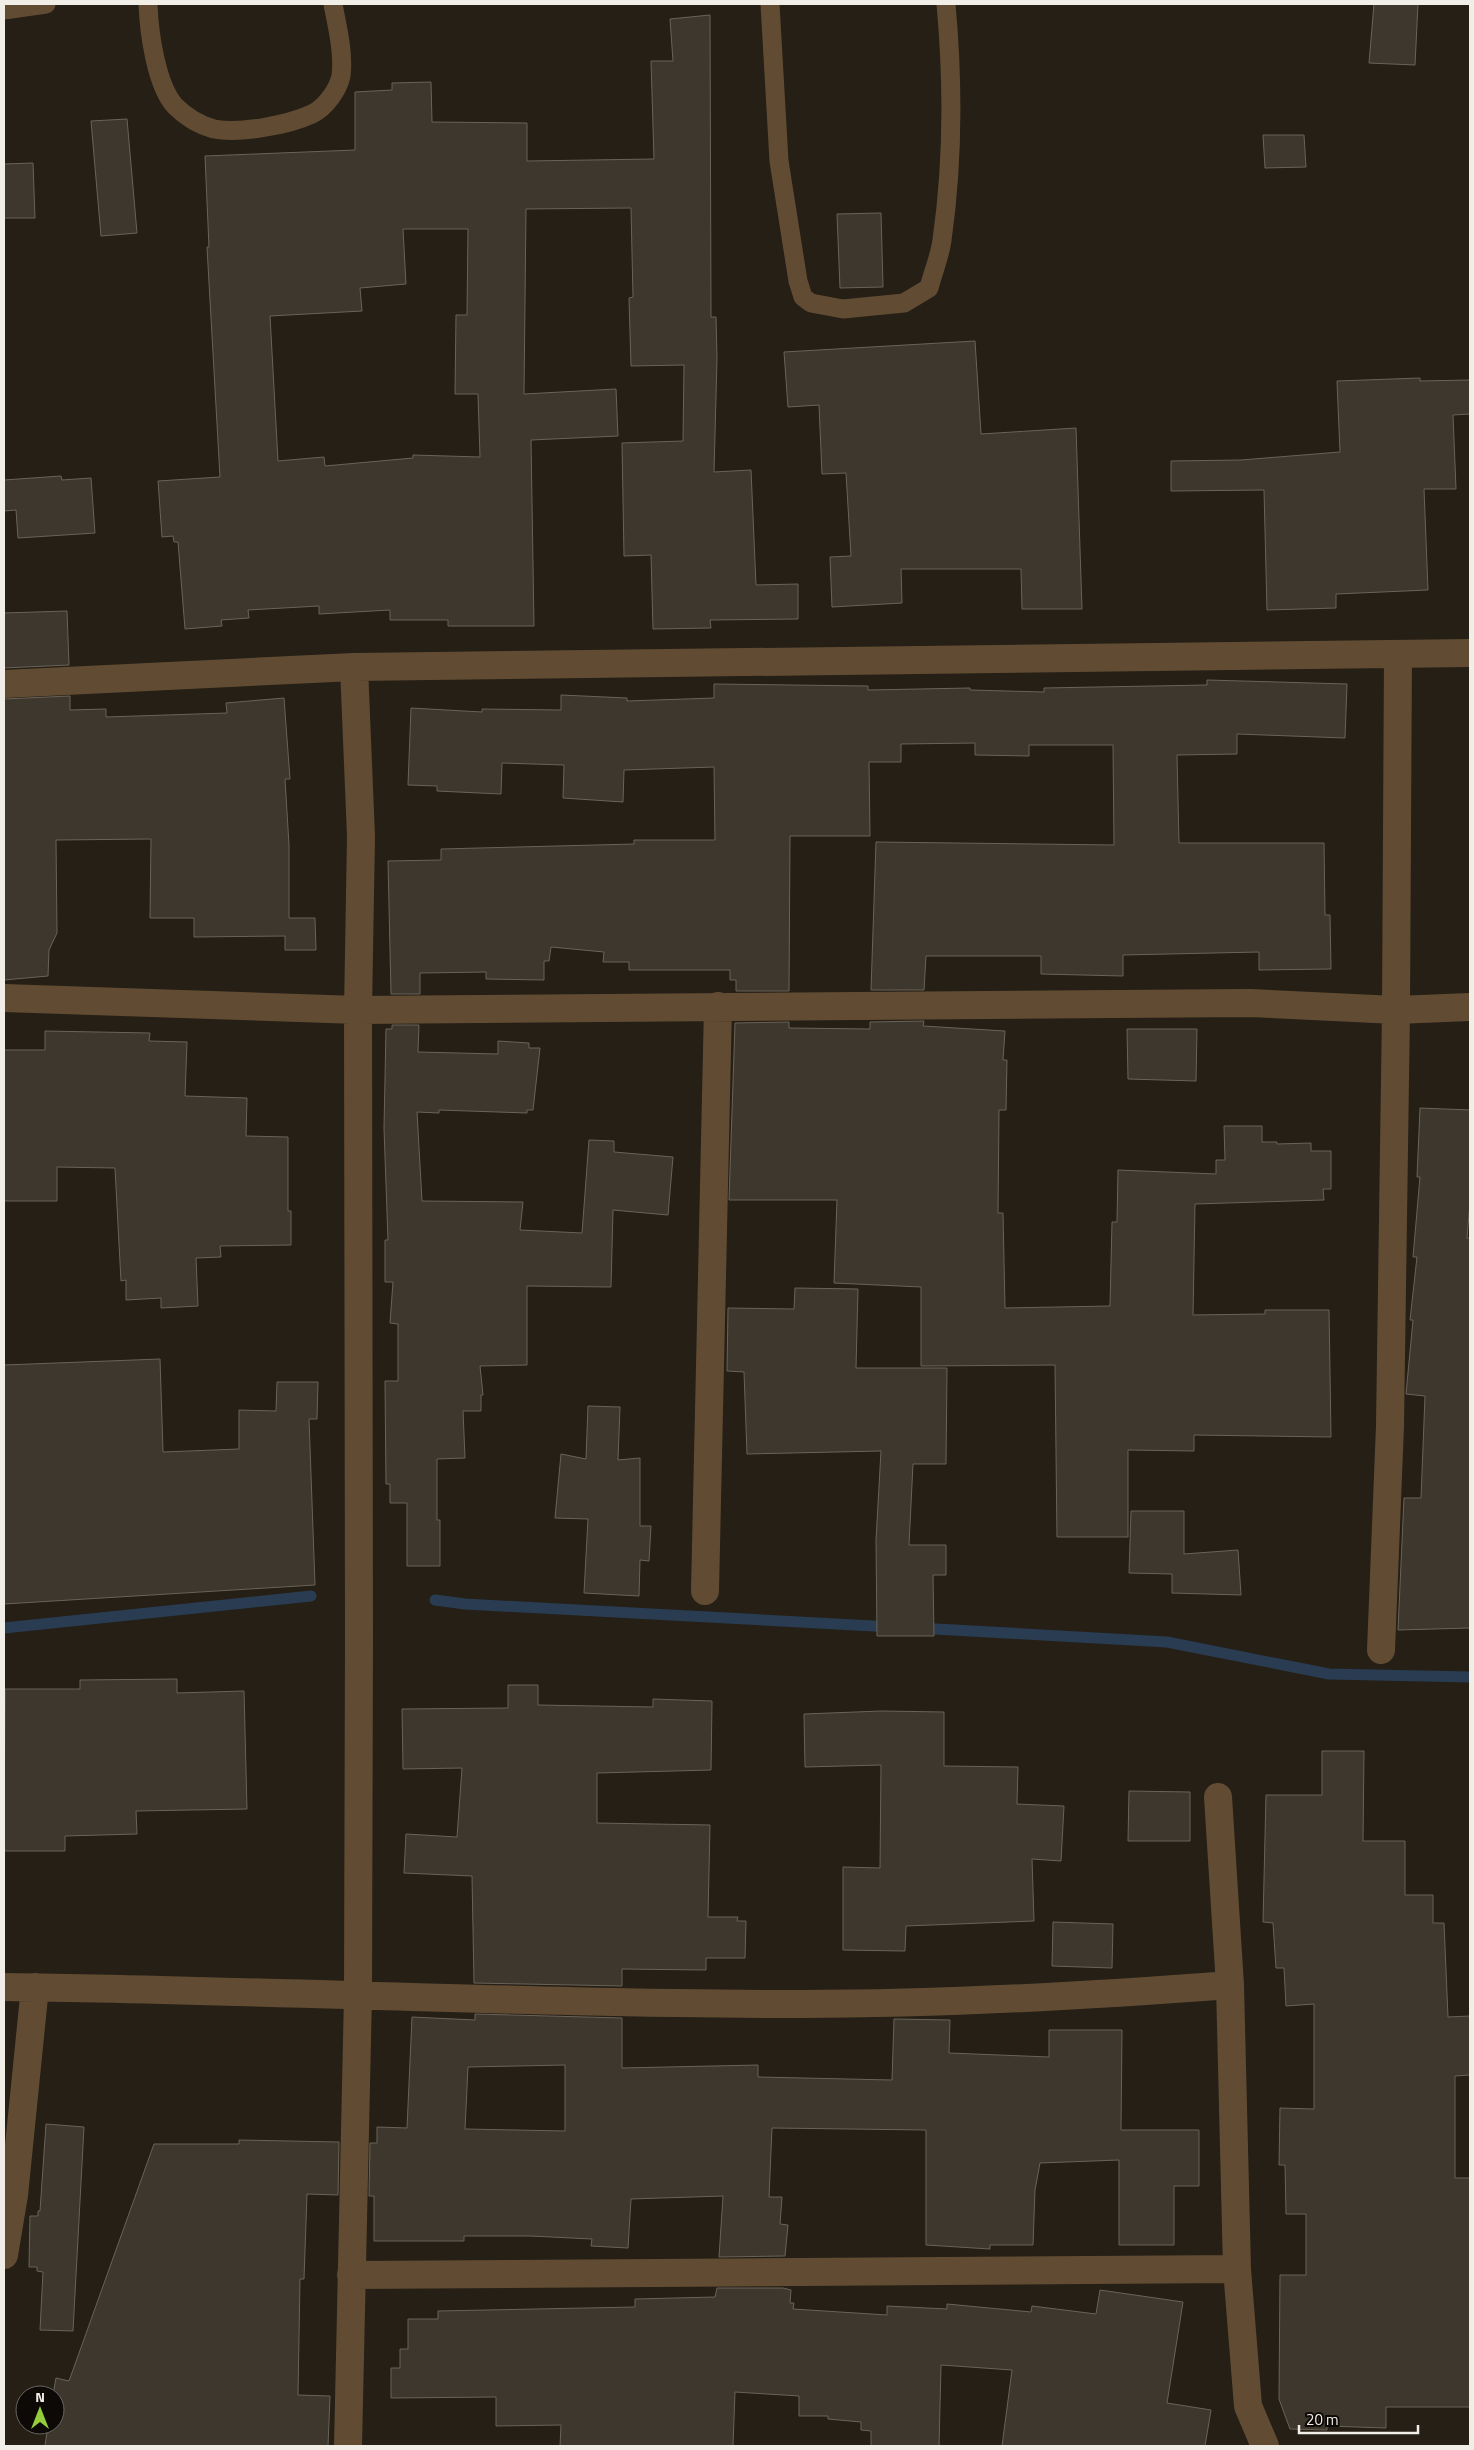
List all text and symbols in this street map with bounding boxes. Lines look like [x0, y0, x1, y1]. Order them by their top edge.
north arrow [15, 2385, 65, 2435]
text: N [35, 2386, 45, 2407]
scale bar [1299, 2402, 1418, 2434]
text: 20 m [1306, 2408, 1339, 2431]

